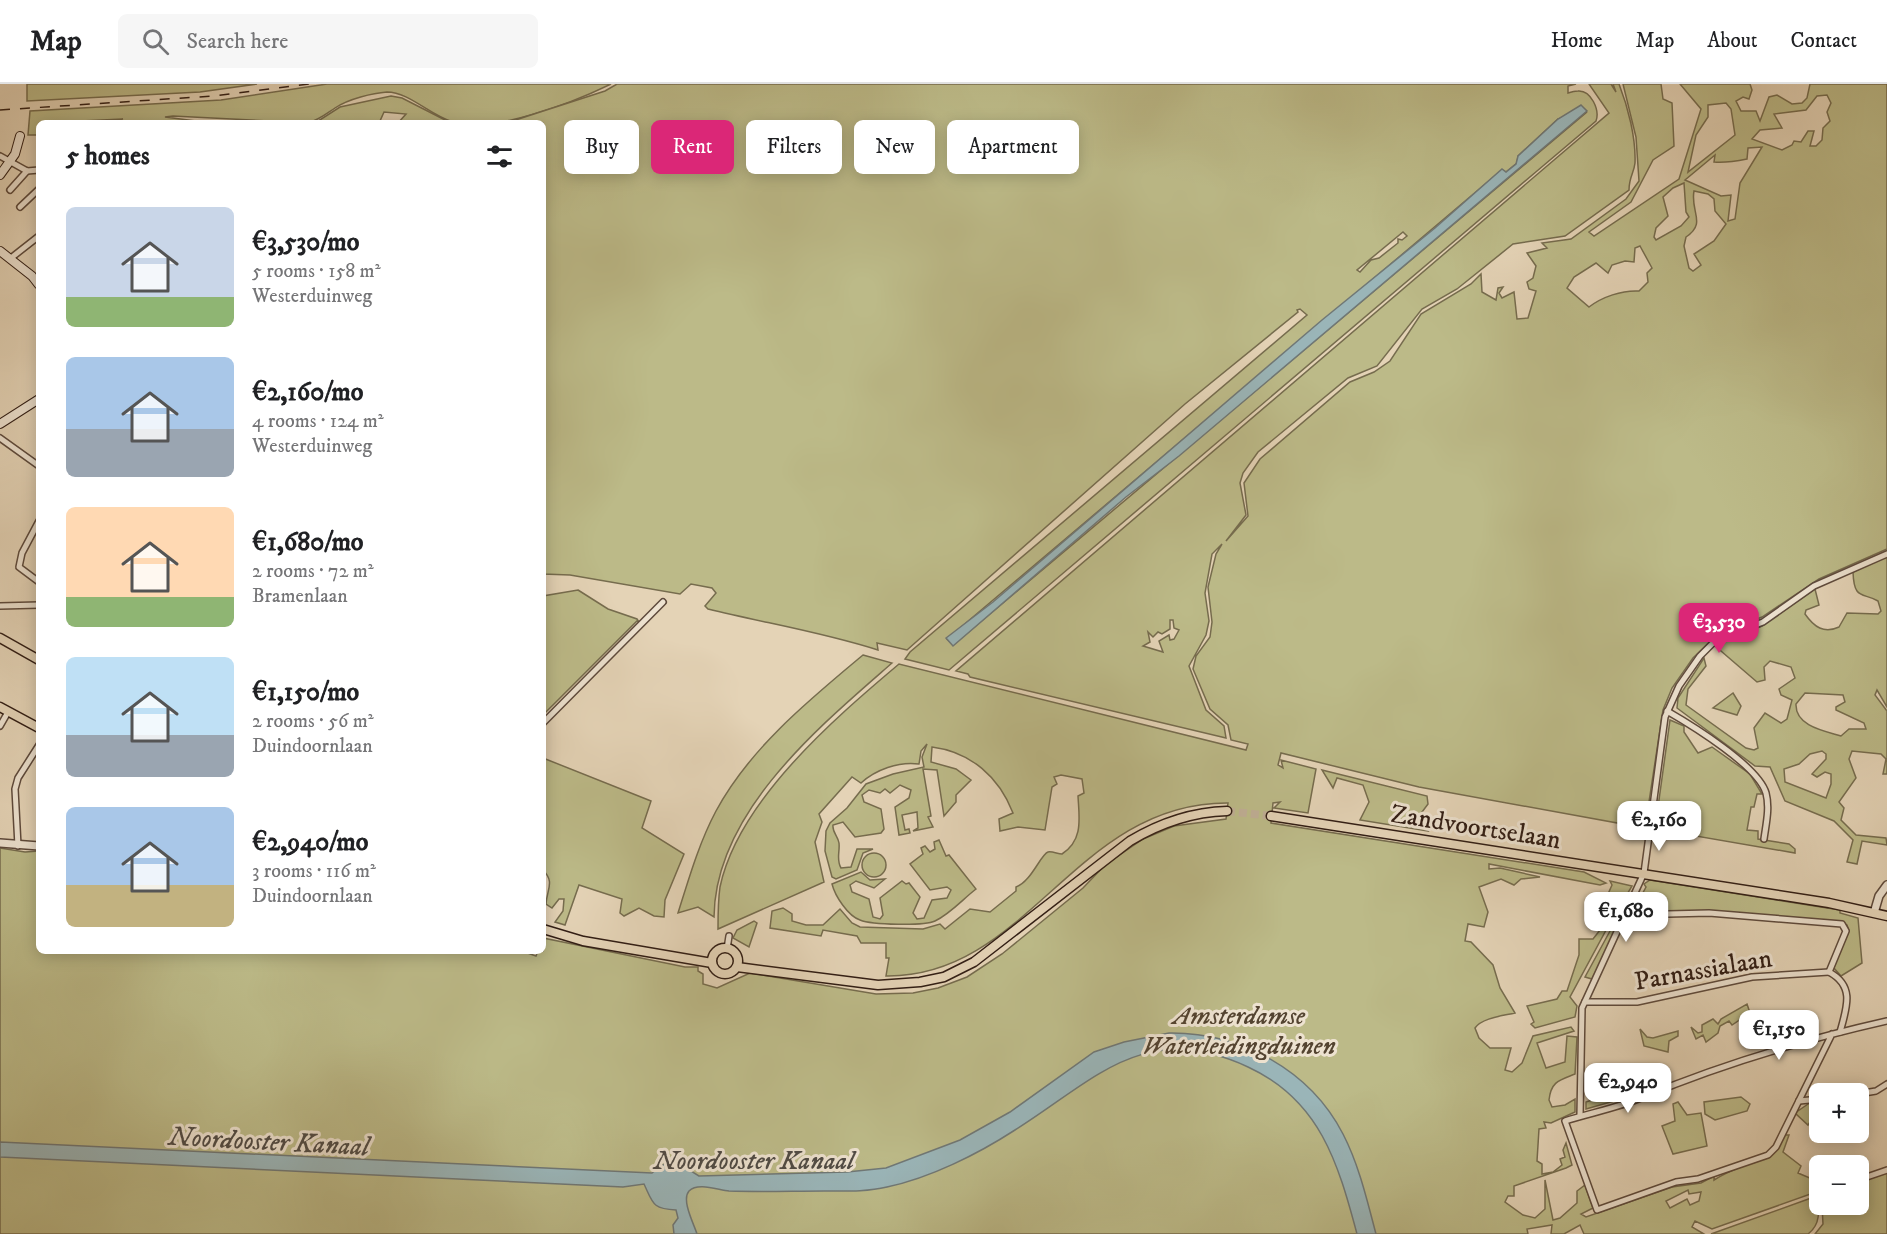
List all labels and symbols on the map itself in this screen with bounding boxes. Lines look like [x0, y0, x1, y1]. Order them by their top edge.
pin: €3,530 [1670, 603, 1768, 654]
street label: Zandvoortselaan [1388, 798, 1563, 857]
pin: €2,160 [1610, 801, 1708, 852]
pin: €1,680 [1577, 892, 1675, 943]
street label: Parnassialaan [1632, 942, 1775, 999]
park label: Amsterdamse Waterleidingduinen [1142, 1000, 1336, 1063]
pin: €1,150 [1730, 1010, 1828, 1061]
pin: €2,940 [1579, 1063, 1677, 1114]
water label: Noordooster Kanaal [166, 1120, 373, 1164]
water label: Noordooster Kanaal [652, 1144, 857, 1178]

